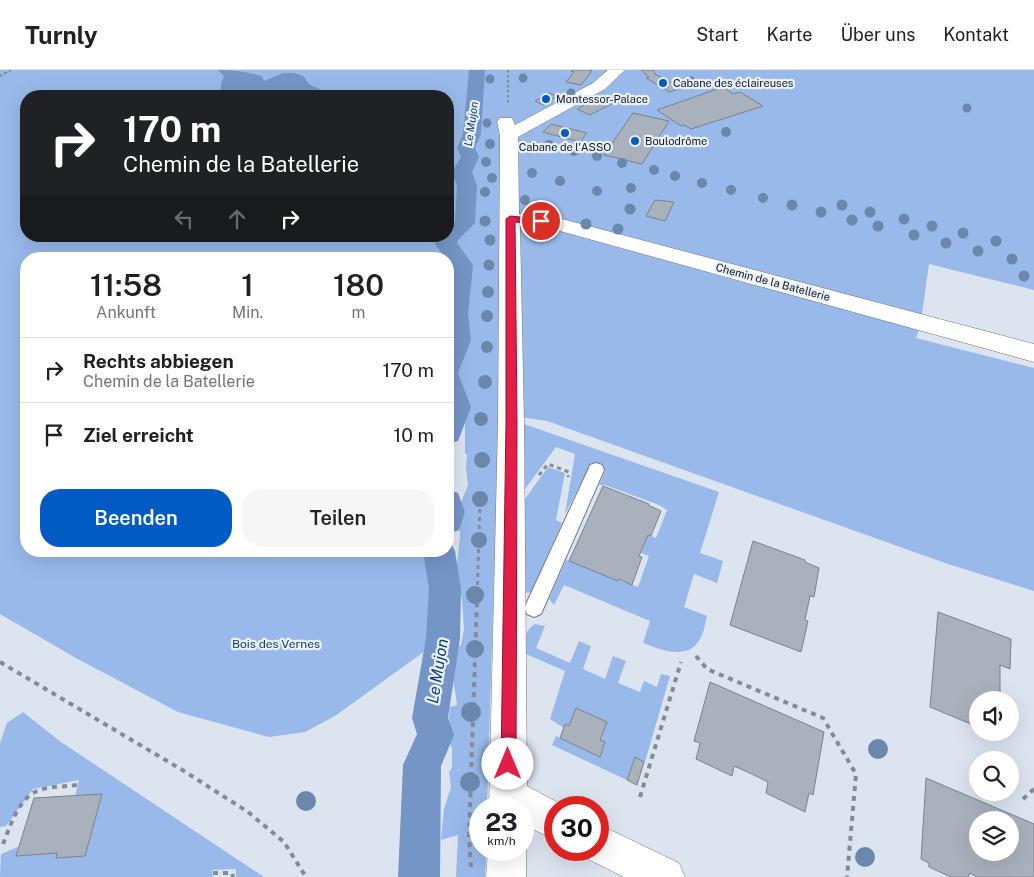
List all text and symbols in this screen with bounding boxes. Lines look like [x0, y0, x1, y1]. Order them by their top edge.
text: Turnly [25, 21, 98, 49]
text: Start [696, 24, 739, 45]
text: Karte [767, 24, 812, 45]
text: Über uns [840, 24, 915, 45]
text: Kontakt [943, 24, 1009, 45]
marker: Cabane des éclaireuses [657, 77, 669, 89]
place label: Cabane des éclaireuses [673, 77, 794, 89]
marker: Montessor-Palace [540, 93, 552, 105]
place label: Montessor-Palace [556, 93, 648, 105]
water label: Le Mujon [462, 101, 480, 147]
text: 170 m [123, 109, 221, 150]
icon: right [40, 110, 105, 175]
marker: Cabane de l'ASSO [559, 127, 571, 139]
marker: Boulodrôme [629, 135, 641, 147]
place label: Boulodrôme [645, 135, 707, 147]
place label: Cabane de l'ASSO [519, 141, 611, 153]
text: Chemin de la Batellerie [123, 151, 359, 177]
pin [520, 200, 562, 242]
icon: left [170, 205, 198, 233]
icon: ahead [223, 205, 251, 233]
icon: right [276, 205, 304, 233]
icon: arrive [527, 207, 555, 235]
street label: Chemin de la Batellerie [714, 261, 832, 303]
text: 11:58 [90, 267, 162, 303]
text: 1 [241, 267, 254, 303]
text: 180 [333, 267, 384, 303]
text: Ankunft [96, 303, 156, 322]
text: Min. [232, 303, 263, 322]
text: m [352, 303, 365, 322]
text: Rechts abbiegen [83, 350, 234, 372]
icon: right [40, 356, 68, 384]
text: 170 m [383, 359, 434, 381]
text: Chemin de la Batellerie [83, 372, 255, 391]
icon: arrive [40, 421, 68, 449]
text: Ziel erreicht [83, 424, 194, 446]
text: 10 m [394, 424, 434, 446]
button: Beenden [40, 489, 232, 547]
button: Teilen [242, 489, 434, 547]
park label: Bois des Vernes [232, 637, 320, 651]
water label: Le Mujon [423, 637, 452, 705]
map controls [969, 691, 1019, 861]
button: sound [969, 691, 1019, 741]
position arrow [481, 737, 533, 789]
button: search [969, 751, 1019, 801]
speed limit sign: 30 [544, 796, 609, 861]
text: 23 [485, 807, 518, 837]
button: layers [969, 811, 1019, 861]
text: km/h [487, 834, 516, 848]

